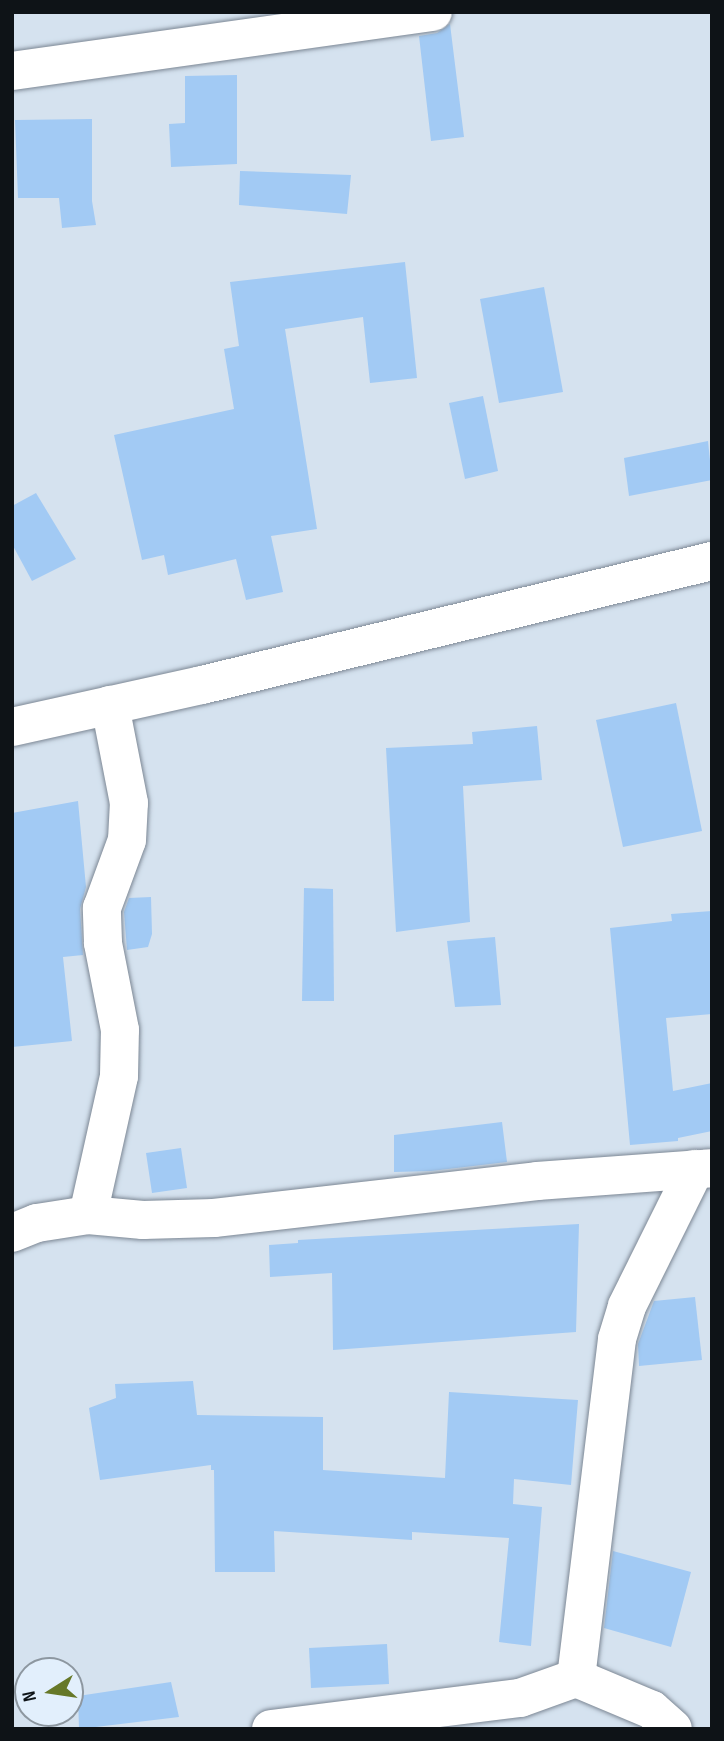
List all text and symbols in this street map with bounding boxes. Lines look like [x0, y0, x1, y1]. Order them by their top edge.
north arrow [14, 1657, 84, 1727]
text: N [18, 1689, 42, 1703]

